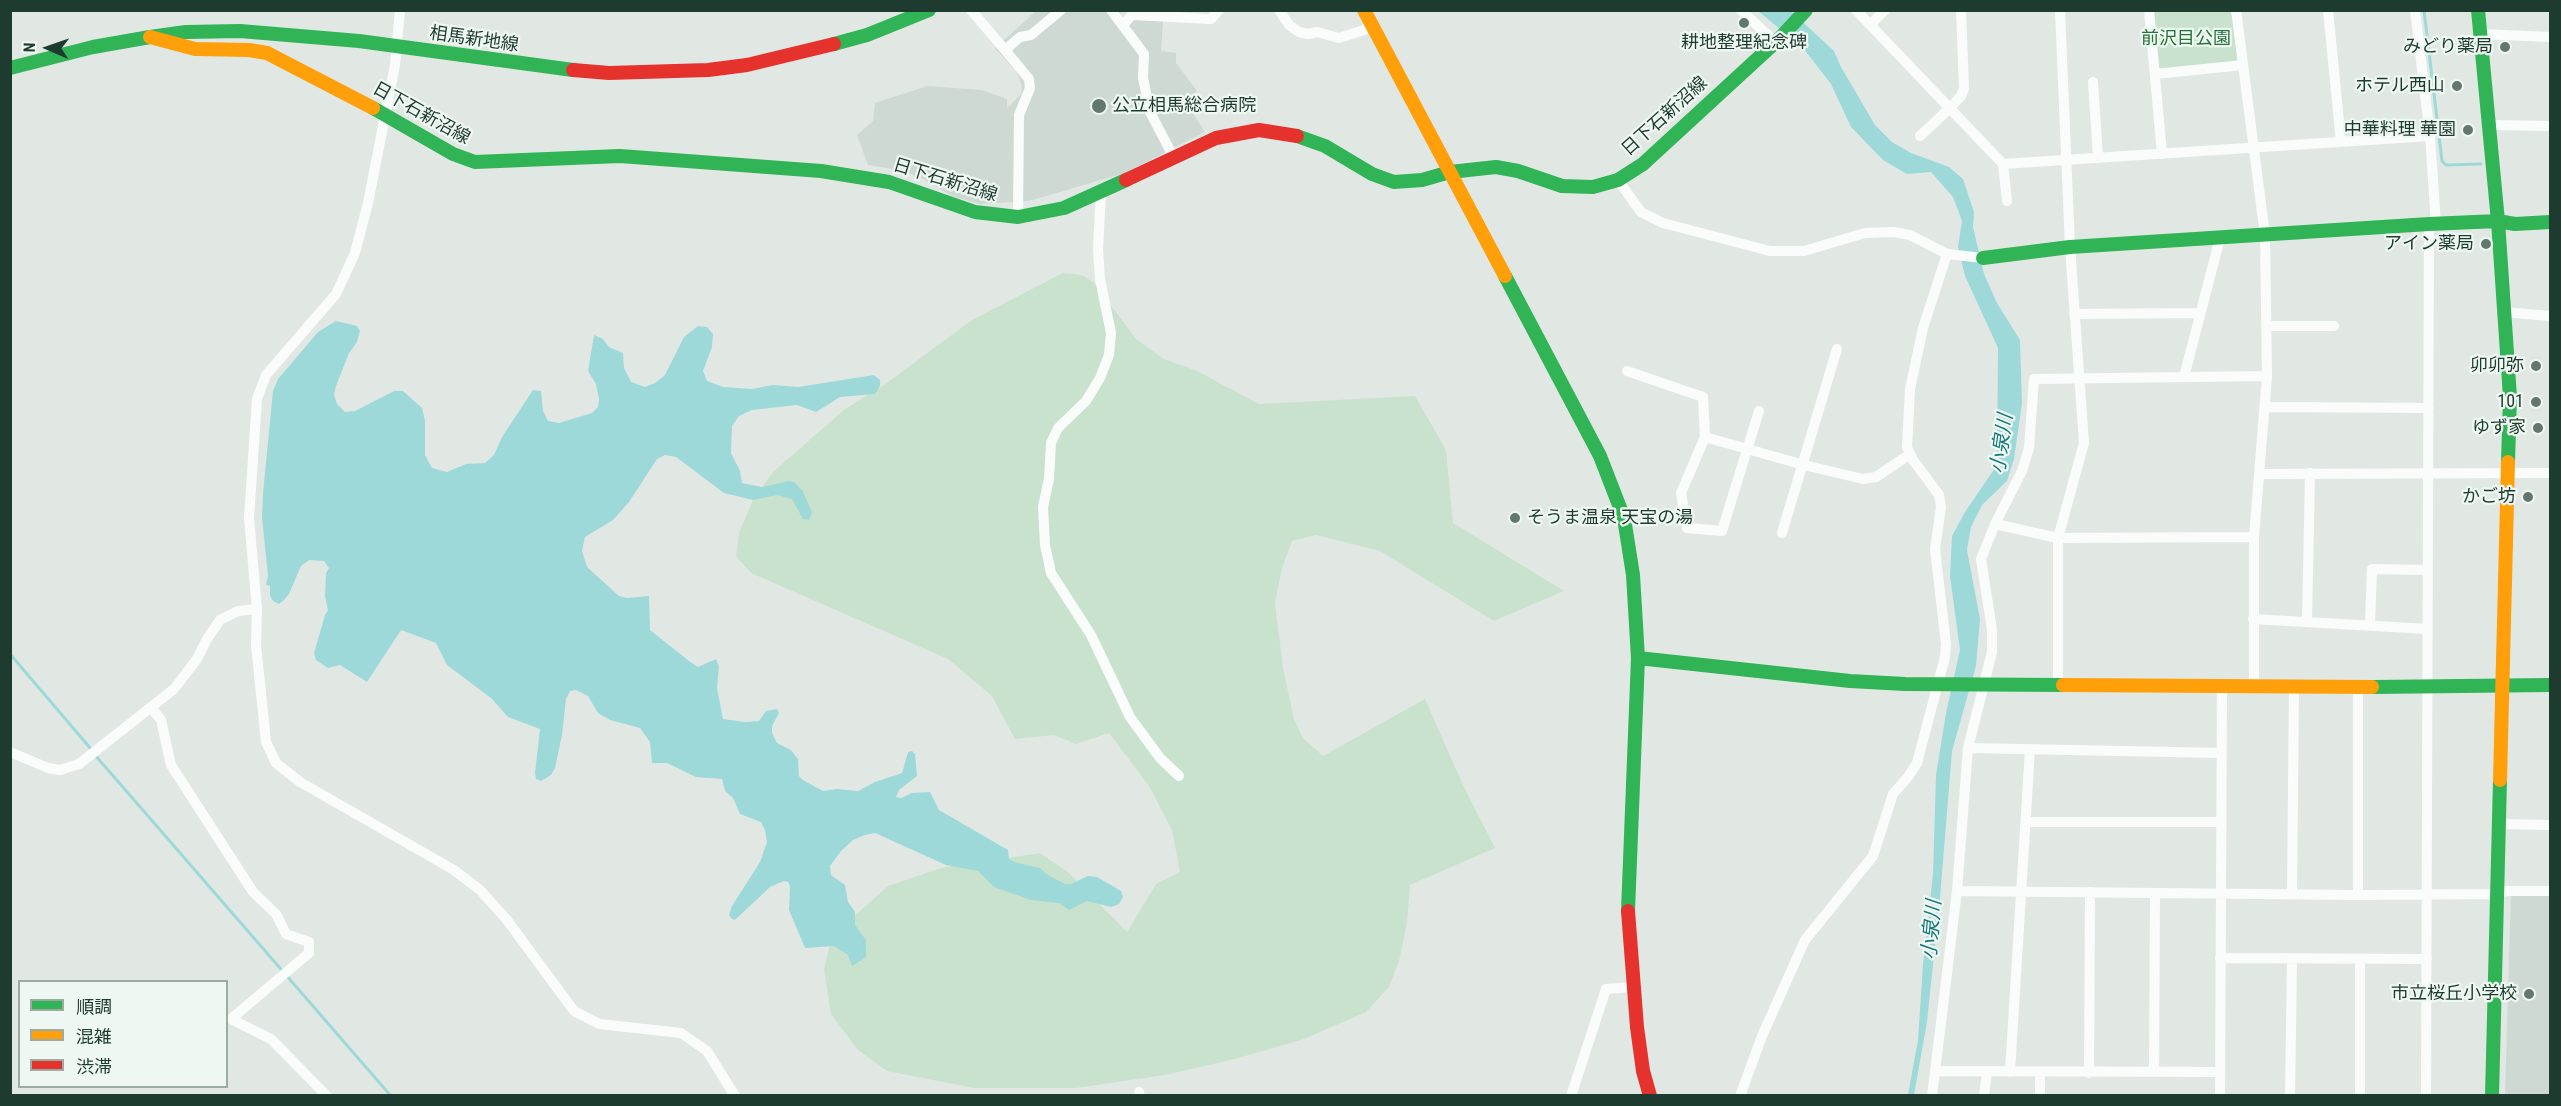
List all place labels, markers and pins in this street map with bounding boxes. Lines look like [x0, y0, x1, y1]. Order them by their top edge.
marker: 耕地整理紀念碑 [1737, 16, 1751, 30]
place label: 耕地整理紀念碑 [1681, 32, 1807, 54]
place label: みどり薬局 [2403, 36, 2493, 58]
marker: みどり薬局 [2498, 40, 2512, 54]
place label: ホテル西山 [2355, 75, 2445, 97]
marker: ホテル西山 [2450, 79, 2464, 93]
place label: 公立相馬総合病院 [1112, 95, 1256, 117]
marker: 公立相馬総合病院 [1090, 97, 1108, 115]
place label: 中華料理 華園 [2344, 119, 2456, 141]
marker: 中華料理 華園 [2461, 123, 2475, 137]
place label: アイン薬局 [2384, 233, 2474, 255]
marker: アイン薬局 [2479, 237, 2493, 251]
place label: 卯卯弥 [2470, 355, 2524, 377]
marker: 卯卯弥 [2529, 359, 2543, 373]
place label: 101 [2497, 391, 2524, 413]
marker: 101 [2529, 395, 2543, 409]
place label: ゆず家 [2472, 417, 2526, 439]
marker: ゆず家 [2531, 421, 2545, 435]
place label: かご坊 [2462, 486, 2516, 508]
marker: かご坊 [2521, 490, 2535, 504]
place label: そうま温泉 天宝の湯 [1527, 507, 1693, 529]
marker: そうま温泉 天宝の湯 [1508, 511, 1522, 525]
place label: 市立桜丘小学校 [2391, 983, 2517, 1005]
marker: 市立桜丘小学校 [2522, 987, 2536, 1001]

